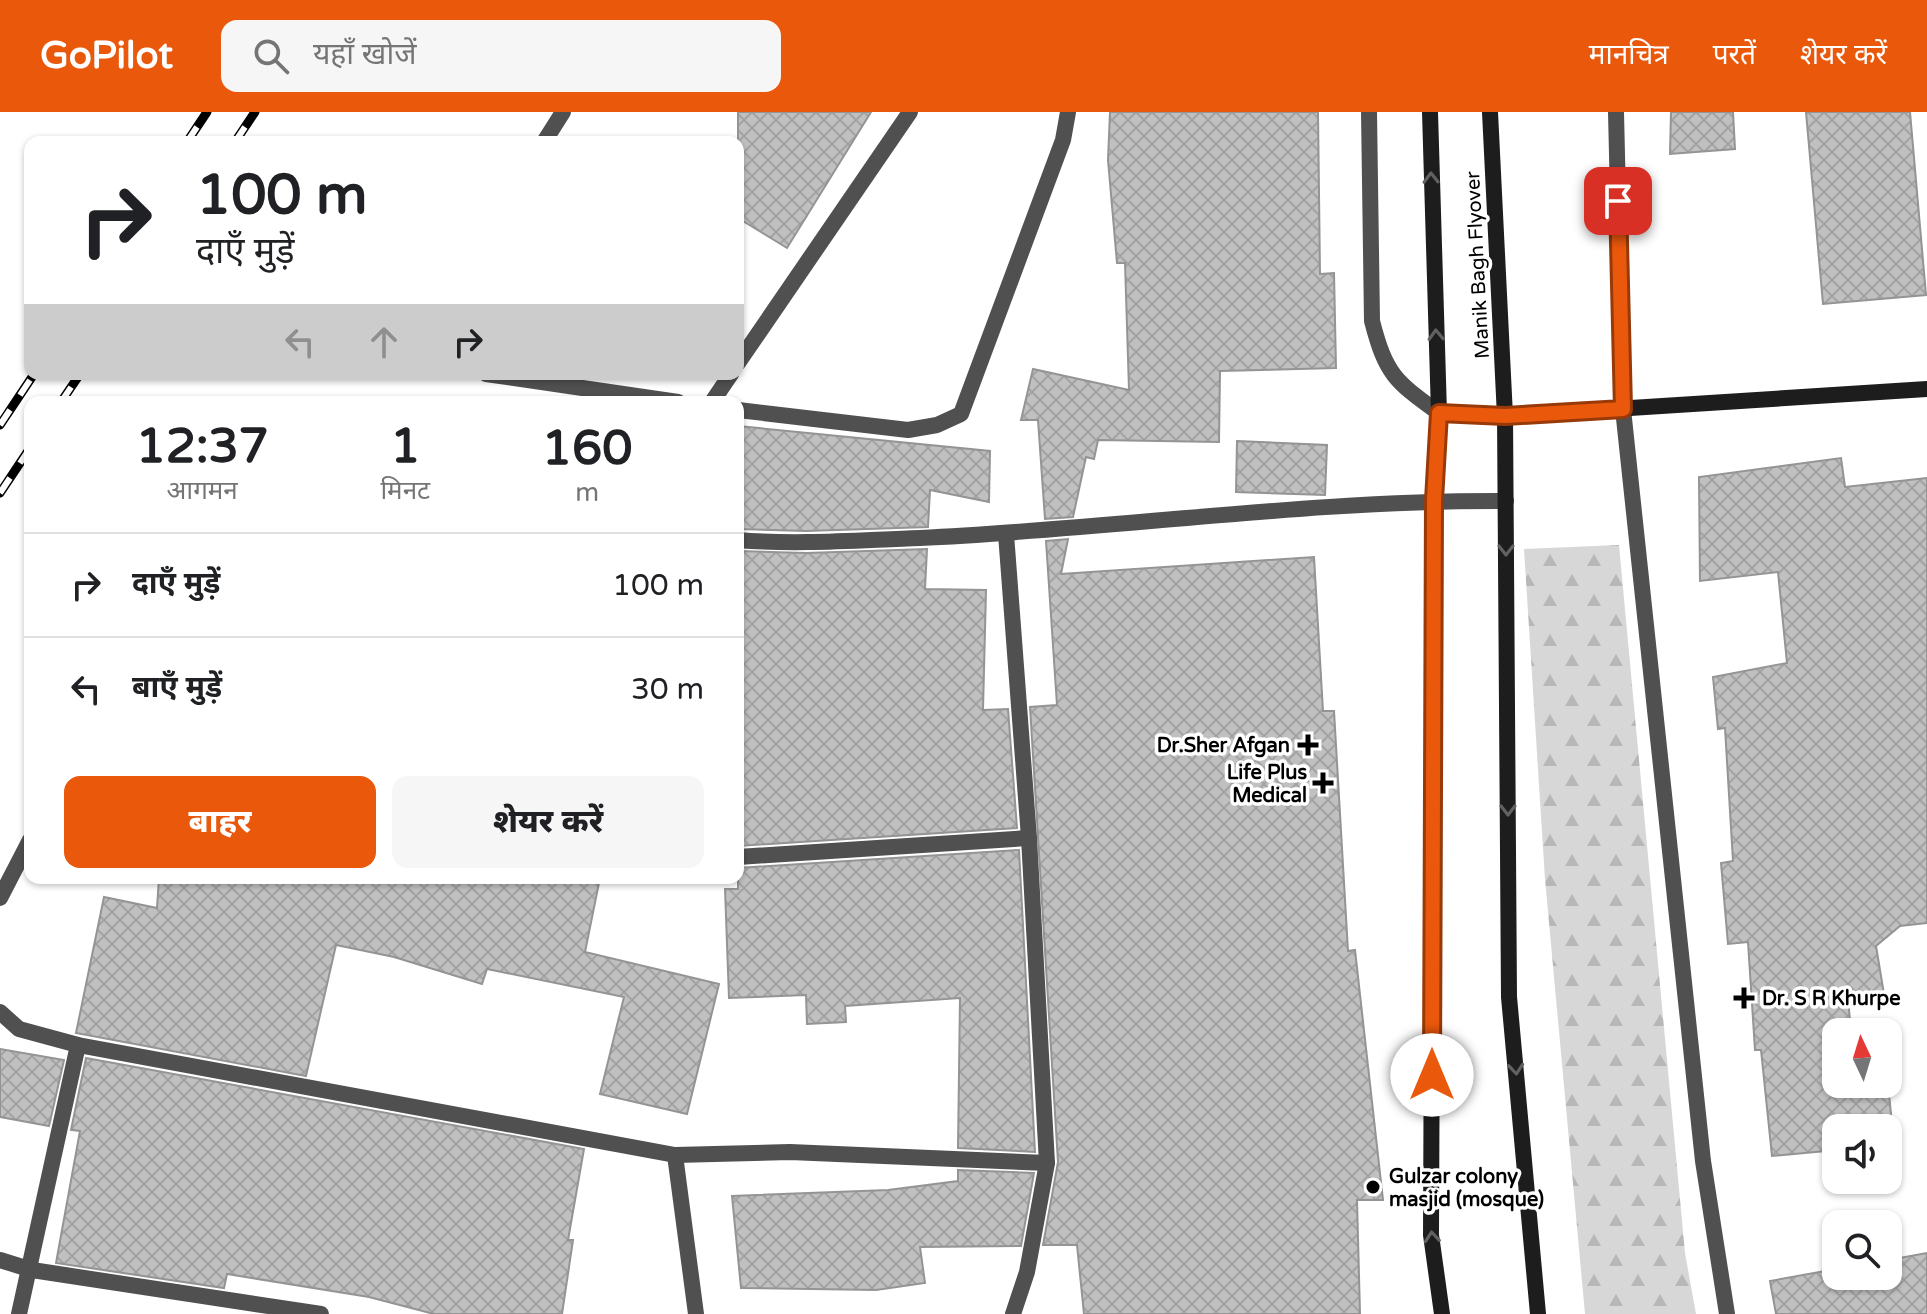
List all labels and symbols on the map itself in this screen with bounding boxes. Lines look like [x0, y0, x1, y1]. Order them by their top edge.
pin [1584, 167, 1652, 235]
street label: Manik Bagh Flyover [1461, 170, 1495, 359]
one-way arrow [1422, 171, 1440, 184]
one-way arrow [1428, 328, 1445, 341]
one-way arrow [1497, 544, 1515, 557]
place label: Dr.Sher Afgan [1157, 734, 1290, 758]
marker: Dr.Sher Afgan [1297, 734, 1319, 756]
place label: Life Plus Medical [1227, 761, 1307, 808]
marker: Life Plus Medical [1314, 774, 1332, 792]
one-way arrow [1499, 804, 1517, 817]
marker: Dr. S R Khurpe [1733, 987, 1755, 1009]
place label: Dr. S R Khurpe [1762, 987, 1901, 1011]
north arrow [1822, 1018, 1902, 1098]
position arrow [1390, 1033, 1474, 1117]
one-way arrow [1507, 1063, 1524, 1076]
place label: Gulzar colony masjid (mosque) [1389, 1165, 1544, 1212]
marker: Gulzar colony masjid (mosque) [1364, 1178, 1382, 1196]
one-way arrow [1424, 1230, 1441, 1243]

